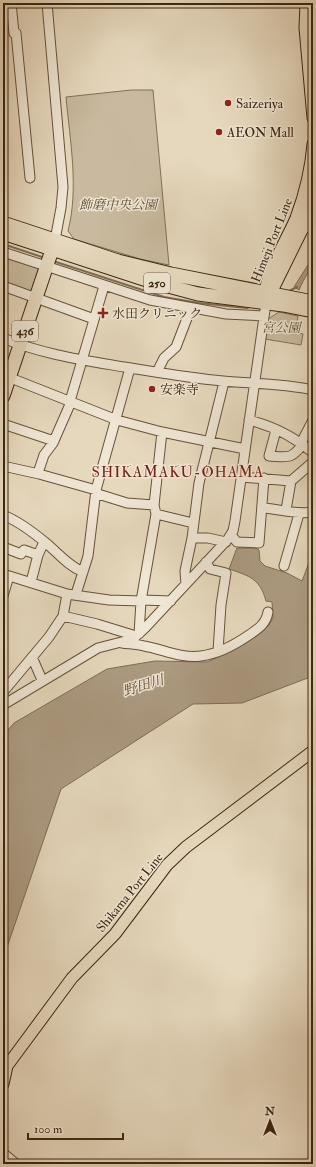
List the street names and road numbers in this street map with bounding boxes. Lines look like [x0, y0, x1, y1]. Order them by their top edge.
street label: Himeji Port Line [248, 196, 296, 285]
road number: 250 [144, 273, 170, 293]
road number: 436 [12, 321, 38, 341]
street label: Shikama Port Line [93, 849, 167, 936]

